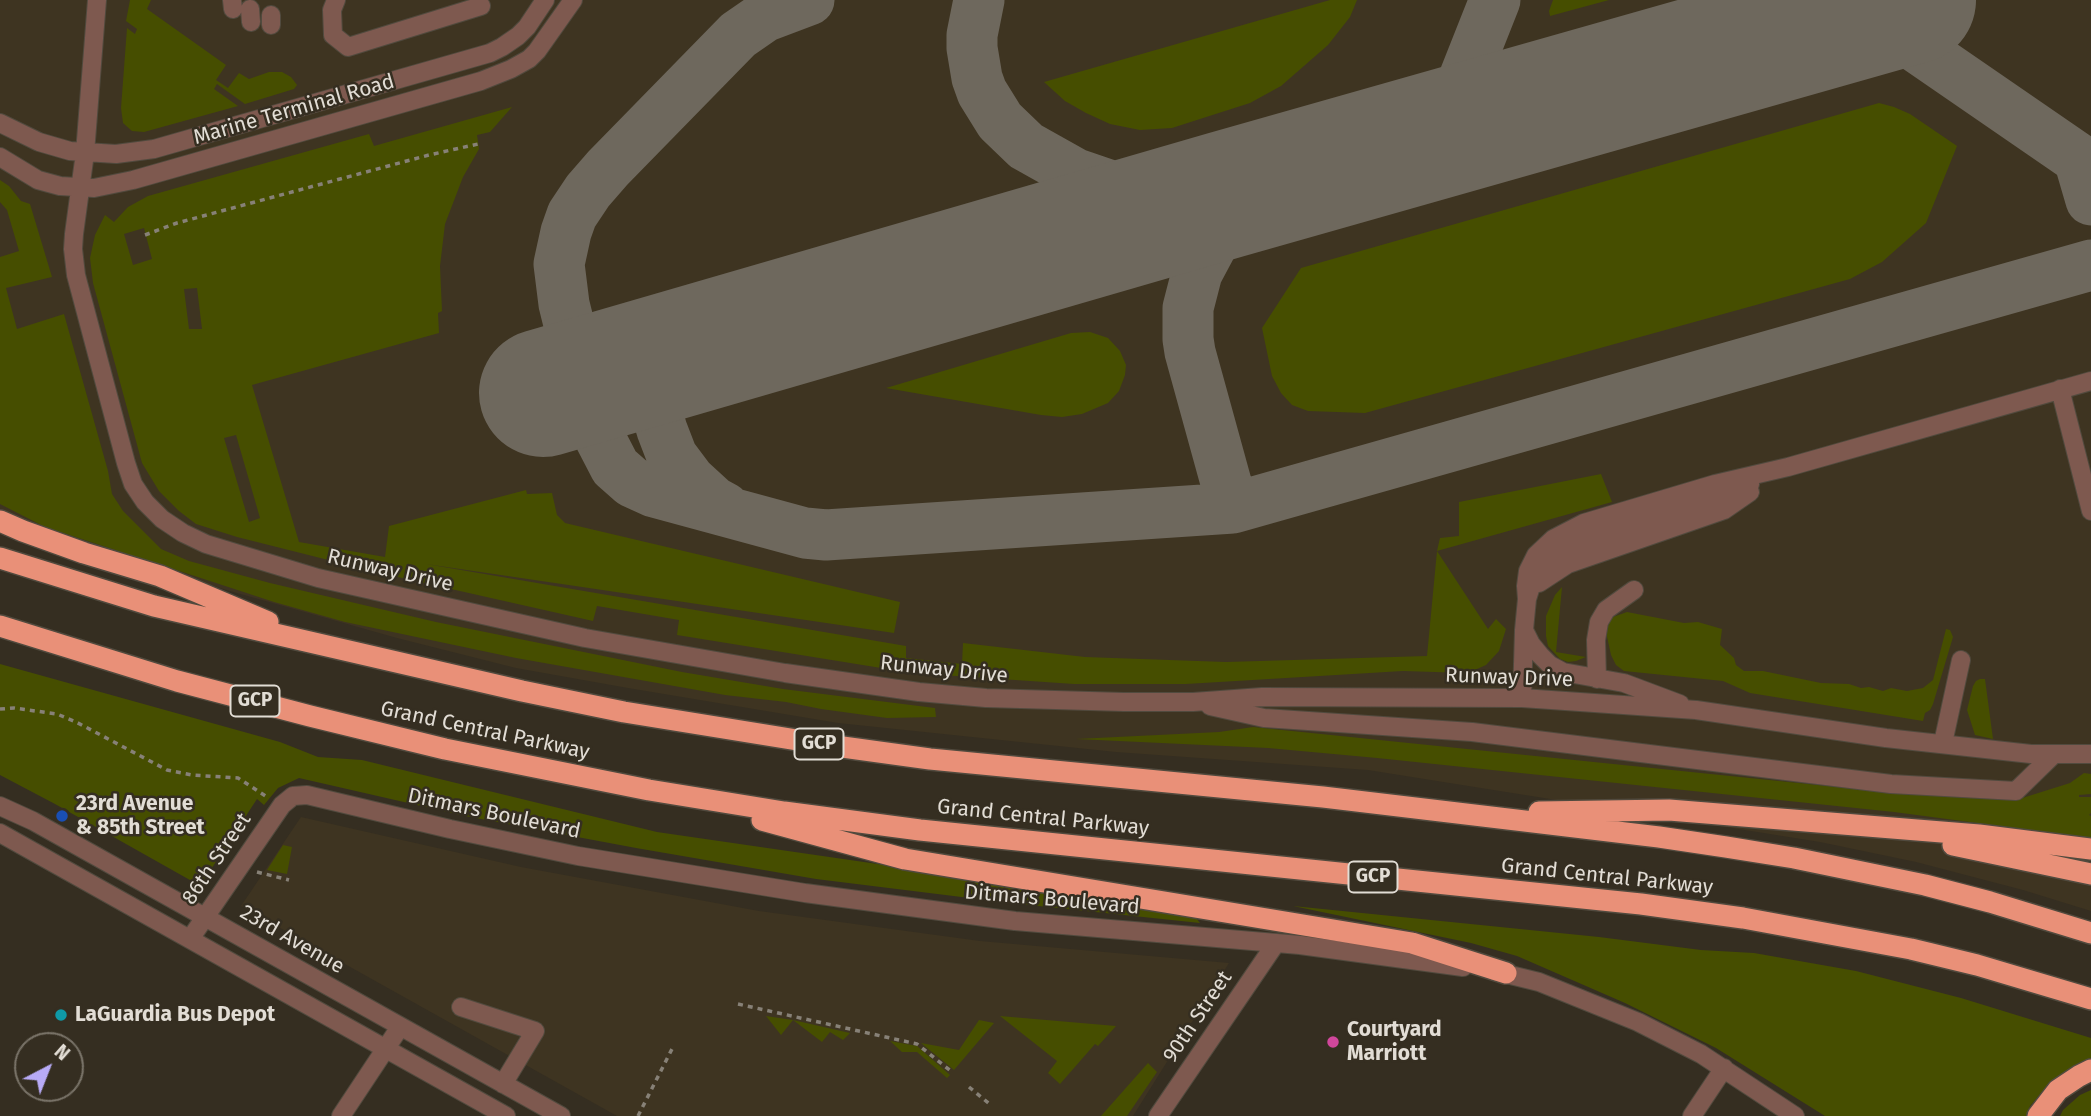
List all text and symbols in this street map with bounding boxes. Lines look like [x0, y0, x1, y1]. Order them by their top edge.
street label: Marine Terminal Road [191, 69, 397, 151]
street label: Runway Drive [325, 544, 455, 598]
street label: Runway Drive [879, 651, 1009, 689]
street label: Runway Drive [1444, 663, 1574, 693]
road number: GCP [230, 686, 280, 716]
street label: Grand Central Parkway [378, 697, 592, 765]
road number: GCP [794, 729, 844, 760]
street label: Ditmars Boulevard [405, 783, 583, 845]
place label: 23rd Avenue & 85th Street [76, 791, 205, 841]
street label: Grand Central Parkway [936, 794, 1150, 842]
marker: 23rd Avenue & 85th Street [54, 808, 70, 824]
street label: 86th Street [177, 808, 257, 910]
street label: Grand Central Parkway [1500, 853, 1714, 901]
road number: GCP [1348, 862, 1398, 892]
street label: Ditmars Boulevard [963, 880, 1141, 920]
street label: 23rd Avenue [235, 900, 349, 980]
street label: 90th Street [1158, 966, 1238, 1068]
place label: LaGuardia Bus Depot [75, 1002, 275, 1028]
marker: LaGuardia Bus Depot [53, 1007, 69, 1023]
place label: Courtyard Marriott [1347, 1017, 1442, 1067]
north arrow [14, 1032, 84, 1102]
marker: Courtyard Marriott [1325, 1034, 1341, 1050]
text: N [50, 1040, 74, 1065]

